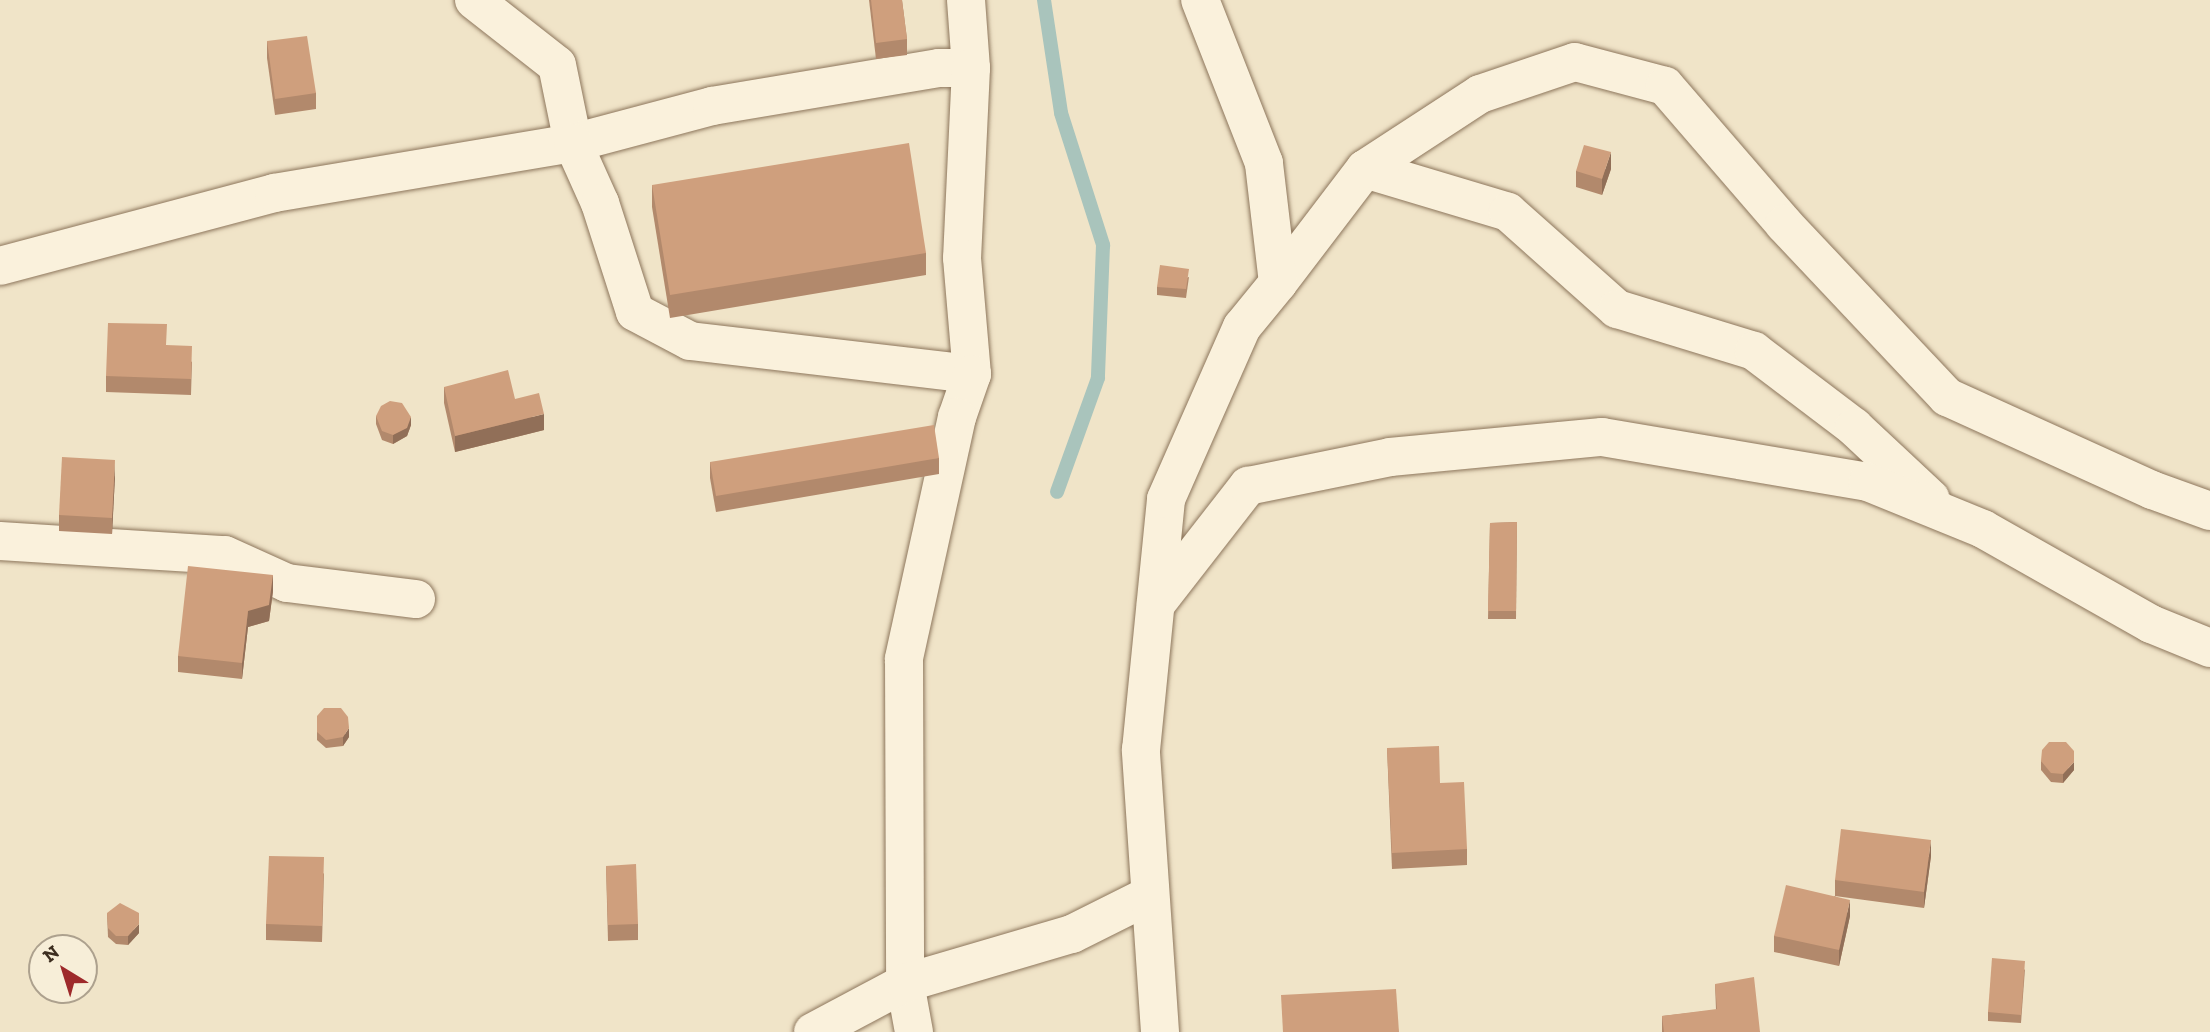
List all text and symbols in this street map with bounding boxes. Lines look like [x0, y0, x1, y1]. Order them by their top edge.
north arrow [28, 934, 98, 1004]
text: N [38, 940, 64, 967]

